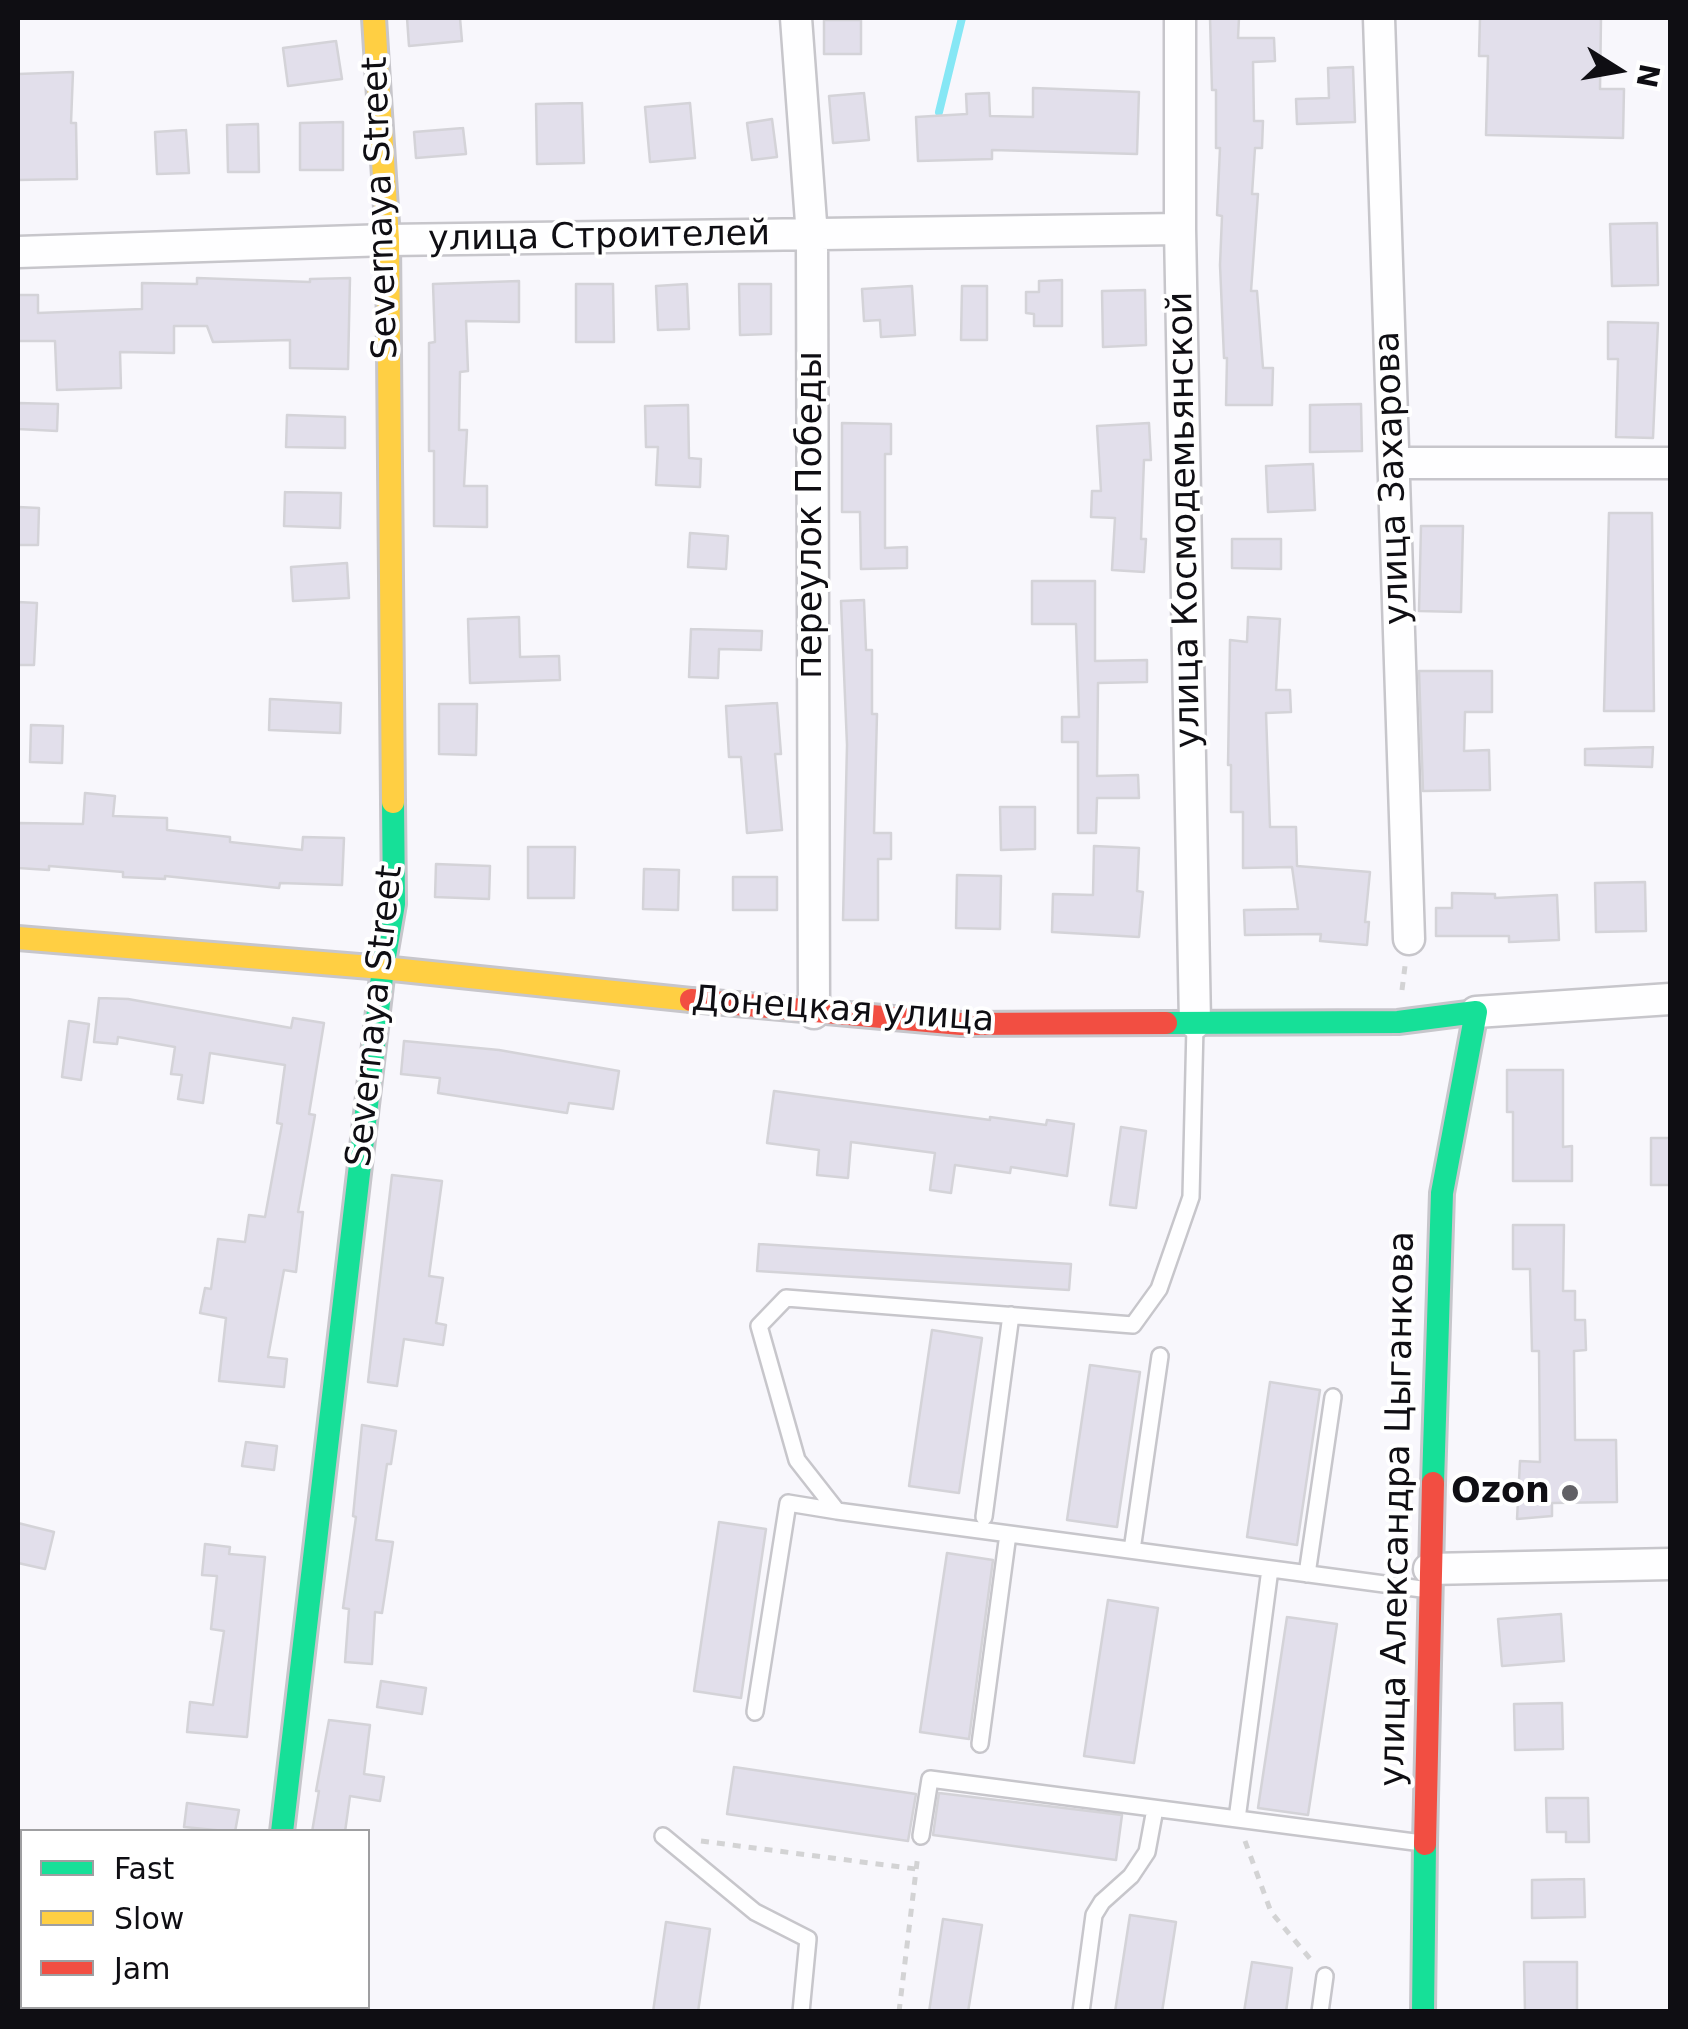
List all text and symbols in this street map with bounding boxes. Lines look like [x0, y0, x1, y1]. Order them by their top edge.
north arrow [1568, 20, 1668, 120]
street label: Severnaya Street [356, 56, 408, 360]
text: N [1630, 61, 1666, 90]
street label: улица Строителей [428, 214, 770, 262]
street label: улица Космодемьянской [1161, 291, 1211, 749]
street label: улица Захарова [1368, 330, 1420, 626]
street label: переулок Победы [791, 351, 833, 679]
street label: Severnaya Street [339, 863, 413, 1169]
street label: Донецкая улица [690, 979, 996, 1043]
street label: улица Александра Цыганкова [1373, 1231, 1425, 1787]
place label: Ozon [1451, 1472, 1550, 1514]
marker: Ozon [1559, 1482, 1581, 1504]
legend [20, 1829, 370, 2009]
text: Fast [114, 1851, 174, 1886]
text: Slow [114, 1901, 184, 1936]
text: Jam [114, 1951, 170, 1986]

